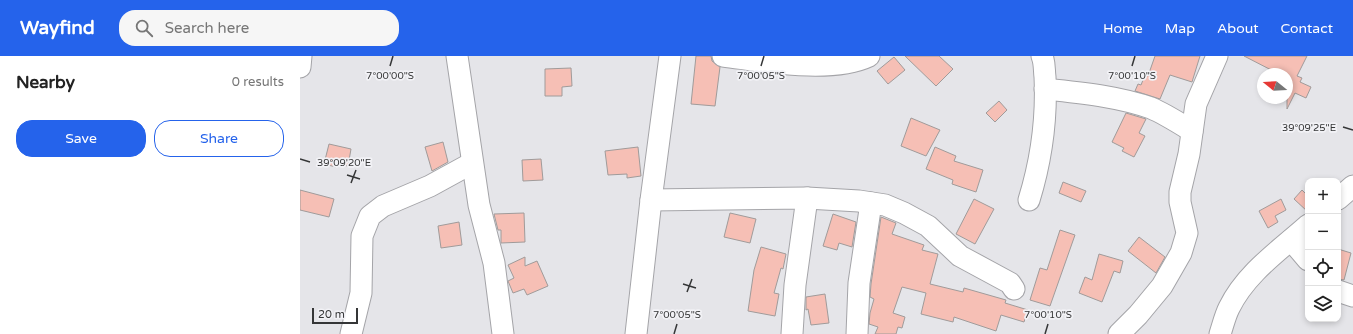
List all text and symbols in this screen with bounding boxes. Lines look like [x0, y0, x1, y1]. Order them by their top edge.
search box [119, 10, 399, 46]
text: Wayfind [20, 17, 95, 39]
icon: search [133, 17, 155, 39]
text: Search here [165, 19, 249, 37]
text: Home [1103, 20, 1143, 37]
text: Map [1165, 20, 1195, 37]
text: About [1217, 20, 1259, 37]
text: Contact [1281, 20, 1333, 37]
north arrow [1257, 68, 1293, 104]
text: 7°00'00"S [366, 70, 414, 82]
text: 7°00'05"S [737, 70, 785, 82]
text: 7°00'10"S [1108, 70, 1156, 82]
text: Nearby [16, 72, 75, 93]
text: 0 results [232, 74, 284, 90]
button: Save [16, 120, 146, 157]
button: Share [154, 120, 284, 157]
text: 39°09'25"E [1282, 122, 1336, 134]
text: 39°09'20"E [317, 157, 371, 169]
map controls [1305, 178, 1341, 322]
button: + [1305, 178, 1341, 214]
button: − [1305, 214, 1341, 250]
button: locate [1305, 250, 1341, 286]
button: layers [1305, 286, 1341, 322]
scale bar [312, 306, 358, 325]
text: 20 m [318, 308, 345, 321]
text: 7°00'05"S [653, 309, 701, 321]
text: 7°00'10"S [1024, 309, 1072, 321]

